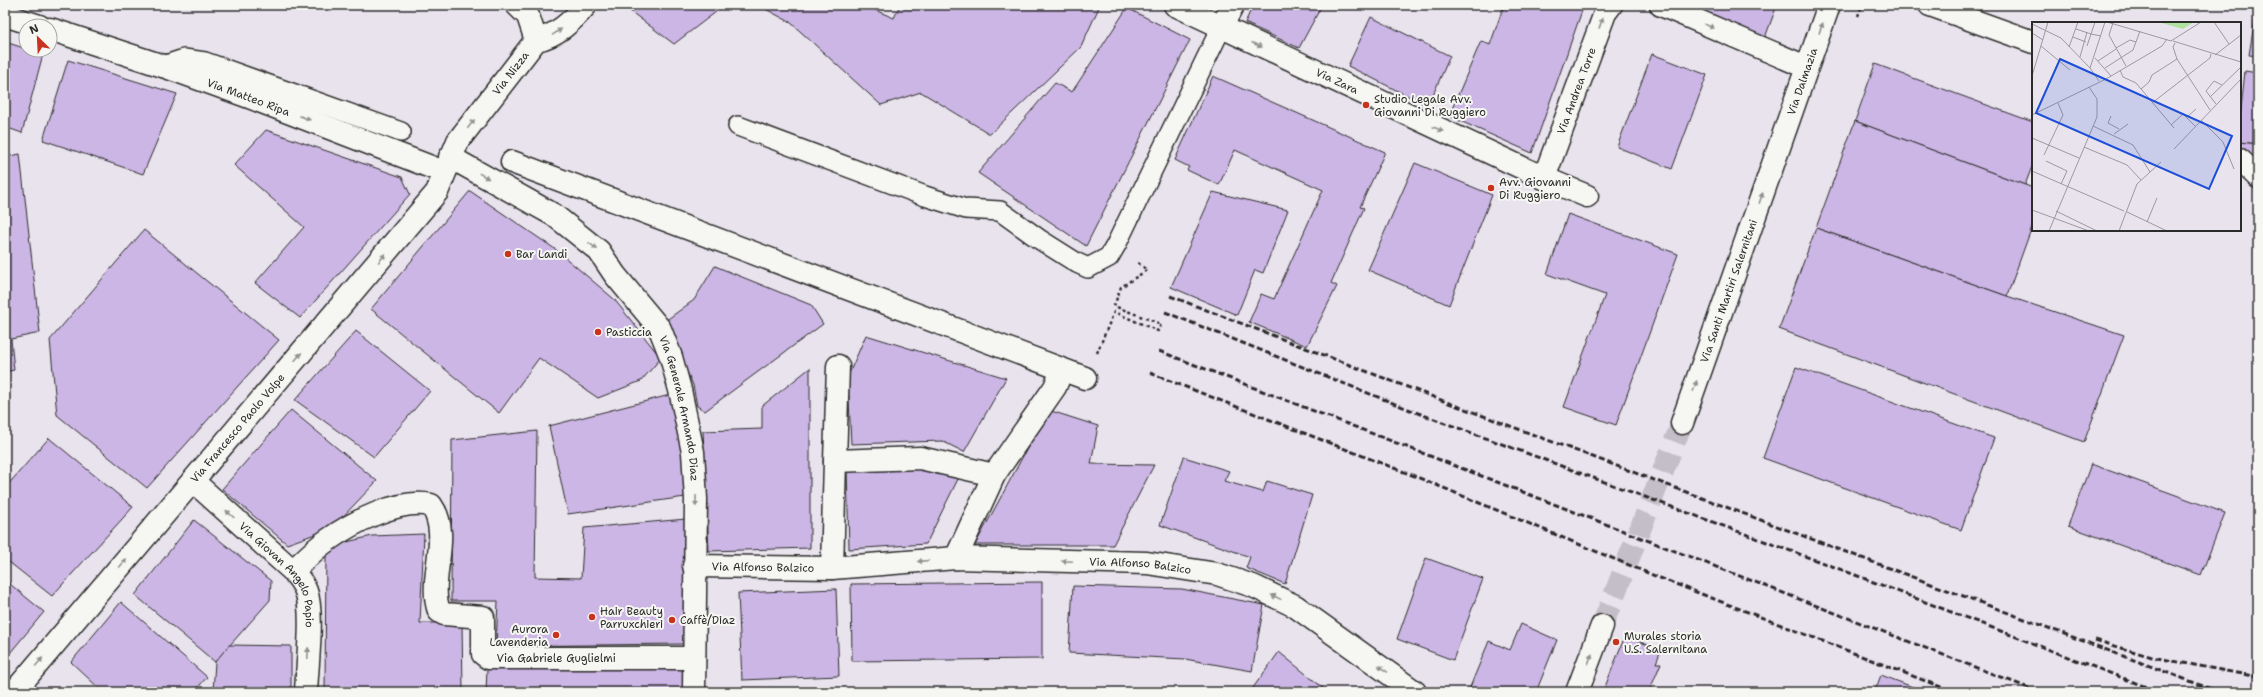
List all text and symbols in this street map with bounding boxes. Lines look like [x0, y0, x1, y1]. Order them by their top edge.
one-way arrow [1599, 16, 1605, 28]
north arrow [18, 18, 58, 58]
text: N [27, 21, 41, 38]
one-way arrow [1818, 22, 1824, 34]
inset map [2032, 22, 2241, 231]
one-way arrow [1704, 23, 1715, 29]
one-way arrow [552, 28, 563, 36]
one-way arrow [1251, 42, 1263, 48]
street label: Via Andrea Torre [1553, 45, 1599, 136]
street label: Via Dalmazia [1783, 46, 1821, 117]
street label: Via Nizza [489, 48, 532, 98]
street label: Via Zara [1313, 65, 1361, 97]
street label: Via Matteo Ripa [205, 75, 292, 120]
place label: Studio Legale Avv. Giovanni Di Ruggiero [1374, 92, 1486, 120]
marker: Studio Legale Avv. Giovanni Di Ruggiero [1361, 100, 1371, 110]
one-way arrow [299, 115, 311, 121]
one-way arrow [466, 119, 475, 130]
one-way arrow [1432, 126, 1444, 132]
one-way arrow [478, 172, 490, 179]
place label: Avv. Giovanni Di Ruggiero [1499, 175, 1571, 203]
marker: Avv. Giovanni Di Ruggiero [1486, 183, 1496, 193]
one-way arrow [1758, 191, 1764, 203]
street label: Via Santi Martiri Salernitani [1696, 217, 1761, 365]
one-way arrow [587, 241, 598, 250]
place label: Bar Landi [516, 247, 568, 262]
marker: Bar Landi [503, 249, 513, 259]
one-way arrow [377, 253, 386, 263]
place label: Pasticcia [606, 325, 652, 340]
marker: Pasticcia [593, 327, 603, 337]
street label: Via Generale Armando Diaz [656, 333, 702, 482]
one-way arrow [293, 352, 302, 363]
street label: Via Francesco Paolo Volpe [187, 370, 288, 486]
one-way arrow [1692, 380, 1698, 392]
one-way arrow [693, 495, 699, 508]
one-way arrow [224, 509, 235, 518]
street label: Via Giovan Angelo Papio [236, 518, 317, 628]
street label: Via Alfonso Balzico [1089, 554, 1193, 577]
one-way arrow [917, 557, 929, 564]
one-way arrow [119, 558, 128, 569]
one-way arrow [1060, 558, 1073, 564]
street label: Via Alfonso Balzico [712, 559, 815, 575]
one-way arrow [1270, 594, 1281, 600]
place label: Hair Beauty Parruxchieri [600, 604, 663, 632]
marker: Hair Beauty Parruxchieri [587, 612, 597, 622]
place label: Caffè/Diaz [680, 613, 735, 628]
marker: Caffè/Diaz [667, 615, 677, 625]
place label: Aurora Lavenderia [490, 622, 548, 650]
place label: Murales storia U.S. Salernitana [1624, 629, 1707, 657]
marker: Aurora Lavenderia [551, 630, 561, 640]
marker: Murales storia U.S. Salernitana [1611, 637, 1621, 647]
one-way arrow [304, 647, 311, 659]
street label: Via Gabriele Guglielmi [496, 651, 616, 666]
one-way arrow [1587, 653, 1593, 665]
one-way arrow [35, 657, 44, 668]
one-way arrow [1378, 666, 1388, 674]

